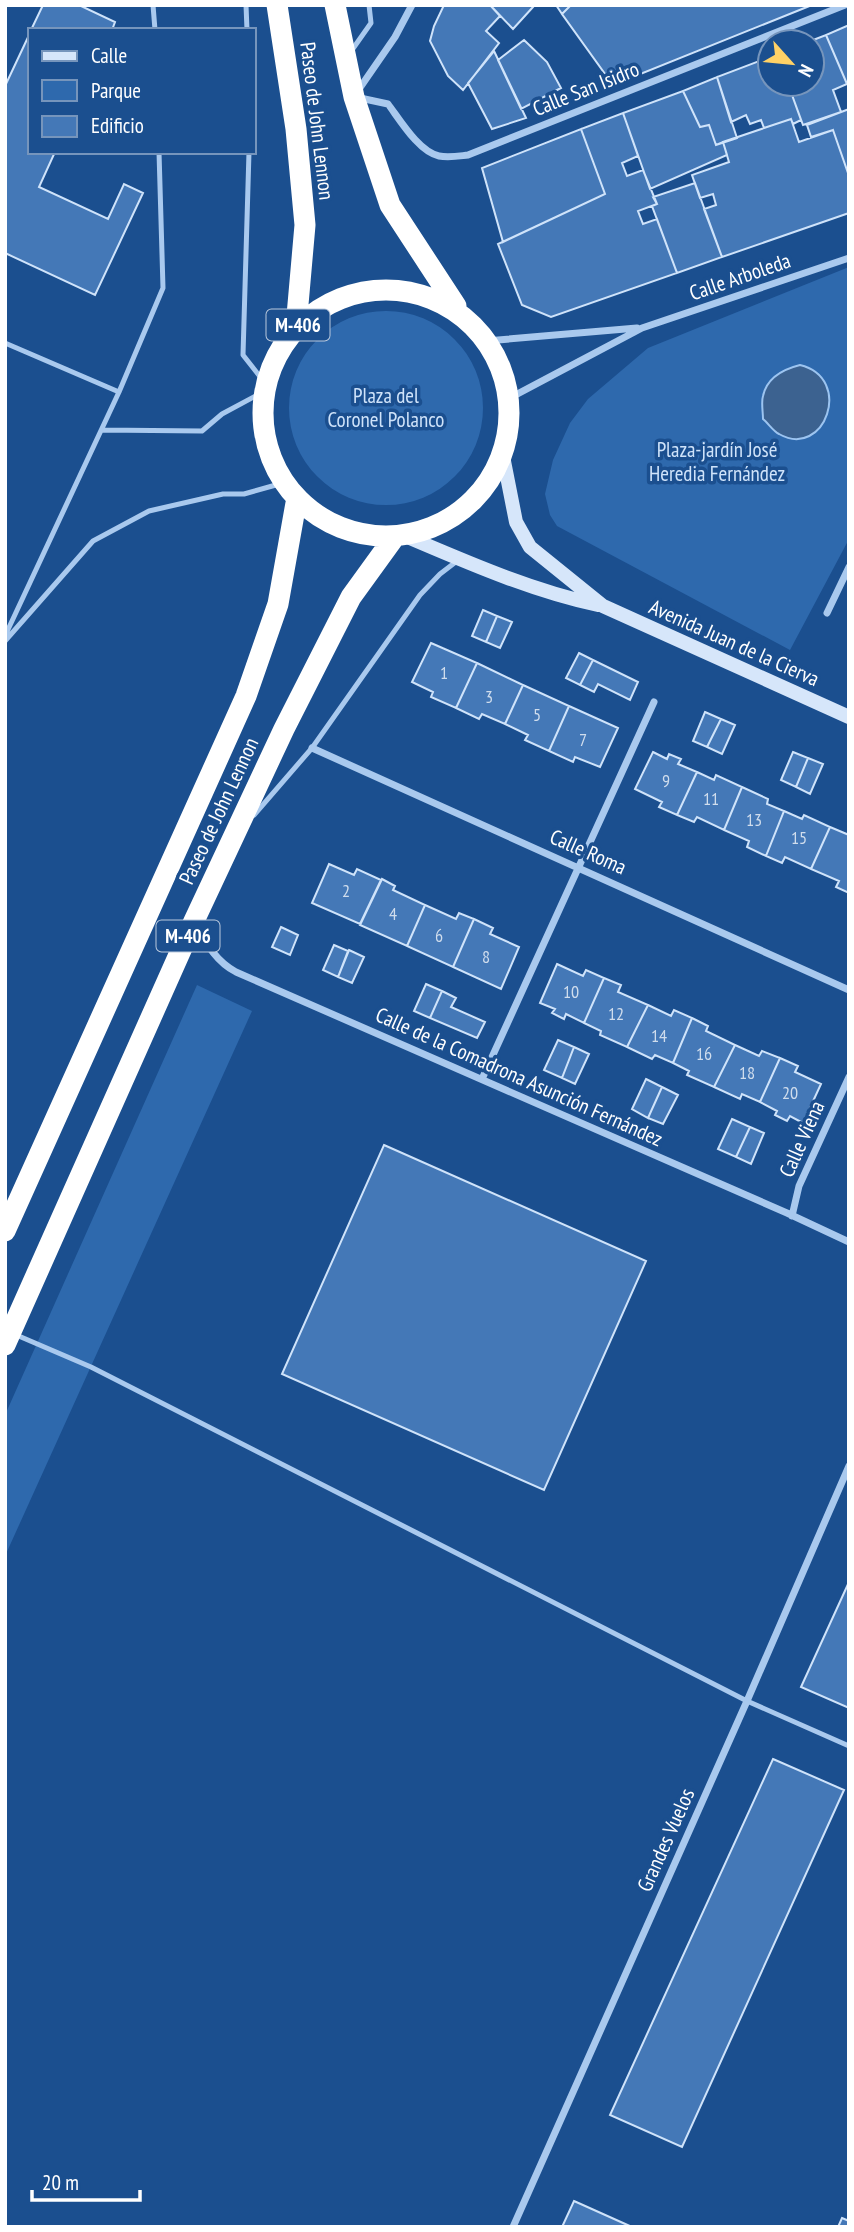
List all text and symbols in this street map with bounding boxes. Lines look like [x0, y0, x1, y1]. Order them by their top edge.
legend [28, 28, 256, 154]
north arrow [756, 28, 826, 98]
street label: Paseo de John Lennon [294, 40, 341, 201]
text: Calle [91, 42, 127, 69]
street label: Calle San Isidro [529, 55, 643, 122]
text: N [793, 61, 819, 81]
text: Parque [91, 77, 141, 104]
text: Edificio [91, 112, 144, 139]
street label: Calle Arboleda [686, 247, 794, 306]
road number: M-406 [266, 310, 330, 340]
park label: Plaza del Coronel Polanco [328, 382, 444, 433]
park label: Plaza-jardín José Heredia Fernández [649, 436, 785, 487]
street label: Avenida Juan de la Cierva [645, 593, 823, 692]
house number: 1 [440, 661, 448, 684]
house number: 3 [485, 685, 493, 708]
house number: 5 [533, 703, 541, 726]
house number: 7 [579, 728, 587, 751]
street label: Paseo de John Lennon [173, 733, 264, 888]
house number: 9 [662, 769, 670, 792]
house number: 11 [703, 787, 719, 810]
house number: 13 [746, 808, 762, 831]
street label: Calle Roma [546, 823, 631, 880]
house number: 15 [791, 826, 807, 849]
house number: 2 [342, 879, 350, 902]
house number: 4 [389, 902, 397, 925]
road number: M-406 [156, 920, 220, 952]
house number: 6 [435, 924, 443, 947]
house number: 8 [482, 945, 490, 968]
house number: 10 [563, 980, 579, 1003]
street label: Calle de la Comadrona Asunción Fernández [371, 1001, 667, 1152]
house number: 12 [608, 1002, 624, 1025]
house number: 14 [651, 1024, 667, 1047]
house number: 16 [696, 1042, 712, 1065]
house number: 18 [739, 1061, 755, 1084]
house number: 20 [782, 1081, 798, 1104]
street label: Calle Viena [773, 1096, 830, 1181]
street label: Grandes Vuelos [631, 1784, 700, 1896]
scale bar [32, 2158, 140, 2202]
text: 20 m [42, 2169, 79, 2196]

